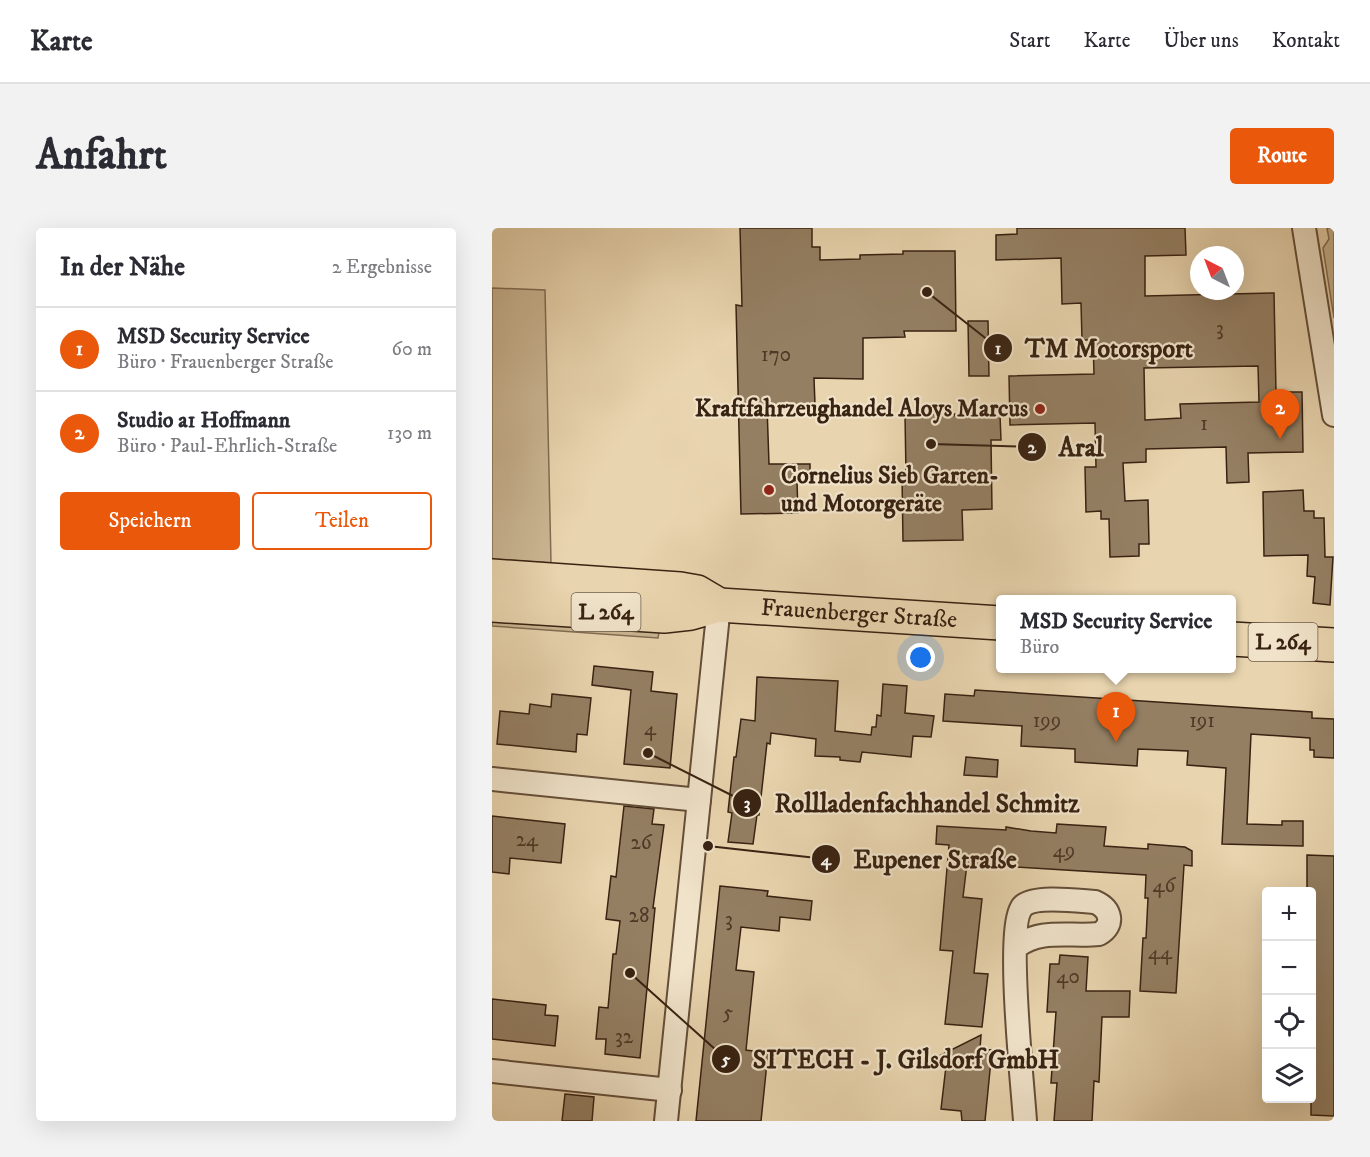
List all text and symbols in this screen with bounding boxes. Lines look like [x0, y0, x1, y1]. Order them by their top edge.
text: Karte [30, 24, 93, 59]
text: Start [1009, 28, 1051, 54]
text: Karte [1084, 28, 1130, 54]
text: Über uns [1163, 28, 1239, 54]
text: Kontakt [1272, 28, 1340, 54]
button: Route [1230, 128, 1334, 184]
text: Anfahrt [36, 130, 167, 182]
north arrow [1190, 246, 1244, 300]
text: In der Nähe [60, 251, 185, 284]
text: 2 Ergebnisse [332, 255, 432, 280]
house number: 3 [1216, 316, 1224, 342]
text: MSD Security Service [117, 323, 310, 350]
callout: TM Motorsport [983, 326, 1205, 370]
text: TM Motorsport [1024, 333, 1194, 366]
text: 1 [76, 337, 83, 362]
text: 60 m [392, 337, 432, 362]
text: 1 [995, 338, 1002, 360]
house number: 170 [761, 342, 791, 368]
text: Büro · Frauenberger Straße [117, 350, 334, 375]
pin: 2 [1260, 390, 1300, 439]
place label: Kraftfahrzeughandel Aloys Marcus [695, 394, 1028, 424]
marker: Kraftfahrzeughandel Aloys Marcus [1033, 402, 1047, 416]
text: Studio a1 Hoffmann [117, 407, 290, 434]
house number: 1 [1200, 411, 1208, 437]
text: 2 [75, 421, 84, 446]
text: 130 m [387, 421, 432, 446]
callout: Aral [1017, 425, 1116, 469]
text: Aral [1057, 432, 1105, 465]
text: Büro · Paul-Ehrlich-Straße [117, 434, 337, 459]
text: 2 [1028, 437, 1038, 459]
place label: Cornelius Sieb Garten- und Motorgeräte [781, 461, 999, 519]
marker: Cornelius Sieb Garten- und Motorgeräte [762, 483, 776, 497]
button: Speichern [60, 492, 240, 550]
button: Teilen [252, 492, 432, 550]
road number: L 264 [572, 593, 640, 631]
street label: Frauenberger Straße [760, 593, 958, 635]
popup [996, 595, 1236, 673]
text: MSD Security Service [1020, 608, 1212, 635]
road number: L 264 [1248, 623, 1318, 661]
text: Büro [1020, 635, 1059, 660]
your location [906, 643, 935, 672]
pin: 1 [1096, 692, 1136, 742]
house number: 199 [1033, 708, 1061, 734]
house number: 191 [1189, 708, 1215, 734]
house number: 4 [644, 716, 657, 742]
callout: Rollladenfachhandel Schmitz [732, 781, 1091, 825]
text: Rollladenfachhandel Schmitz [774, 788, 1080, 821]
text: 3 [744, 793, 751, 815]
house number: 24 [516, 827, 539, 853]
house number: 26 [630, 830, 653, 856]
callout: Eupener Straße [811, 837, 1028, 881]
house number: 49 [1053, 838, 1075, 864]
text: Eupener Straße [853, 844, 1017, 877]
text: 4 [820, 849, 832, 871]
house number: 46 [1152, 873, 1177, 899]
map controls [1262, 887, 1316, 1103]
button: + [1262, 887, 1316, 941]
house number: 28 [629, 903, 649, 929]
house number: 3 [725, 907, 733, 933]
house number: 44 [1148, 940, 1173, 966]
button: − [1262, 941, 1316, 995]
house number: 40 [1056, 964, 1080, 990]
button: locate [1262, 995, 1316, 1049]
house number: 5 [723, 1000, 733, 1026]
house number: 32 [615, 1024, 634, 1050]
callout: SITECH - J. Gilsdorf GmbH [711, 1037, 1072, 1081]
text: SITECH - J. Gilsdorf GmbH [753, 1044, 1059, 1077]
text: 5 [721, 1049, 731, 1071]
button: layers [1262, 1049, 1316, 1103]

